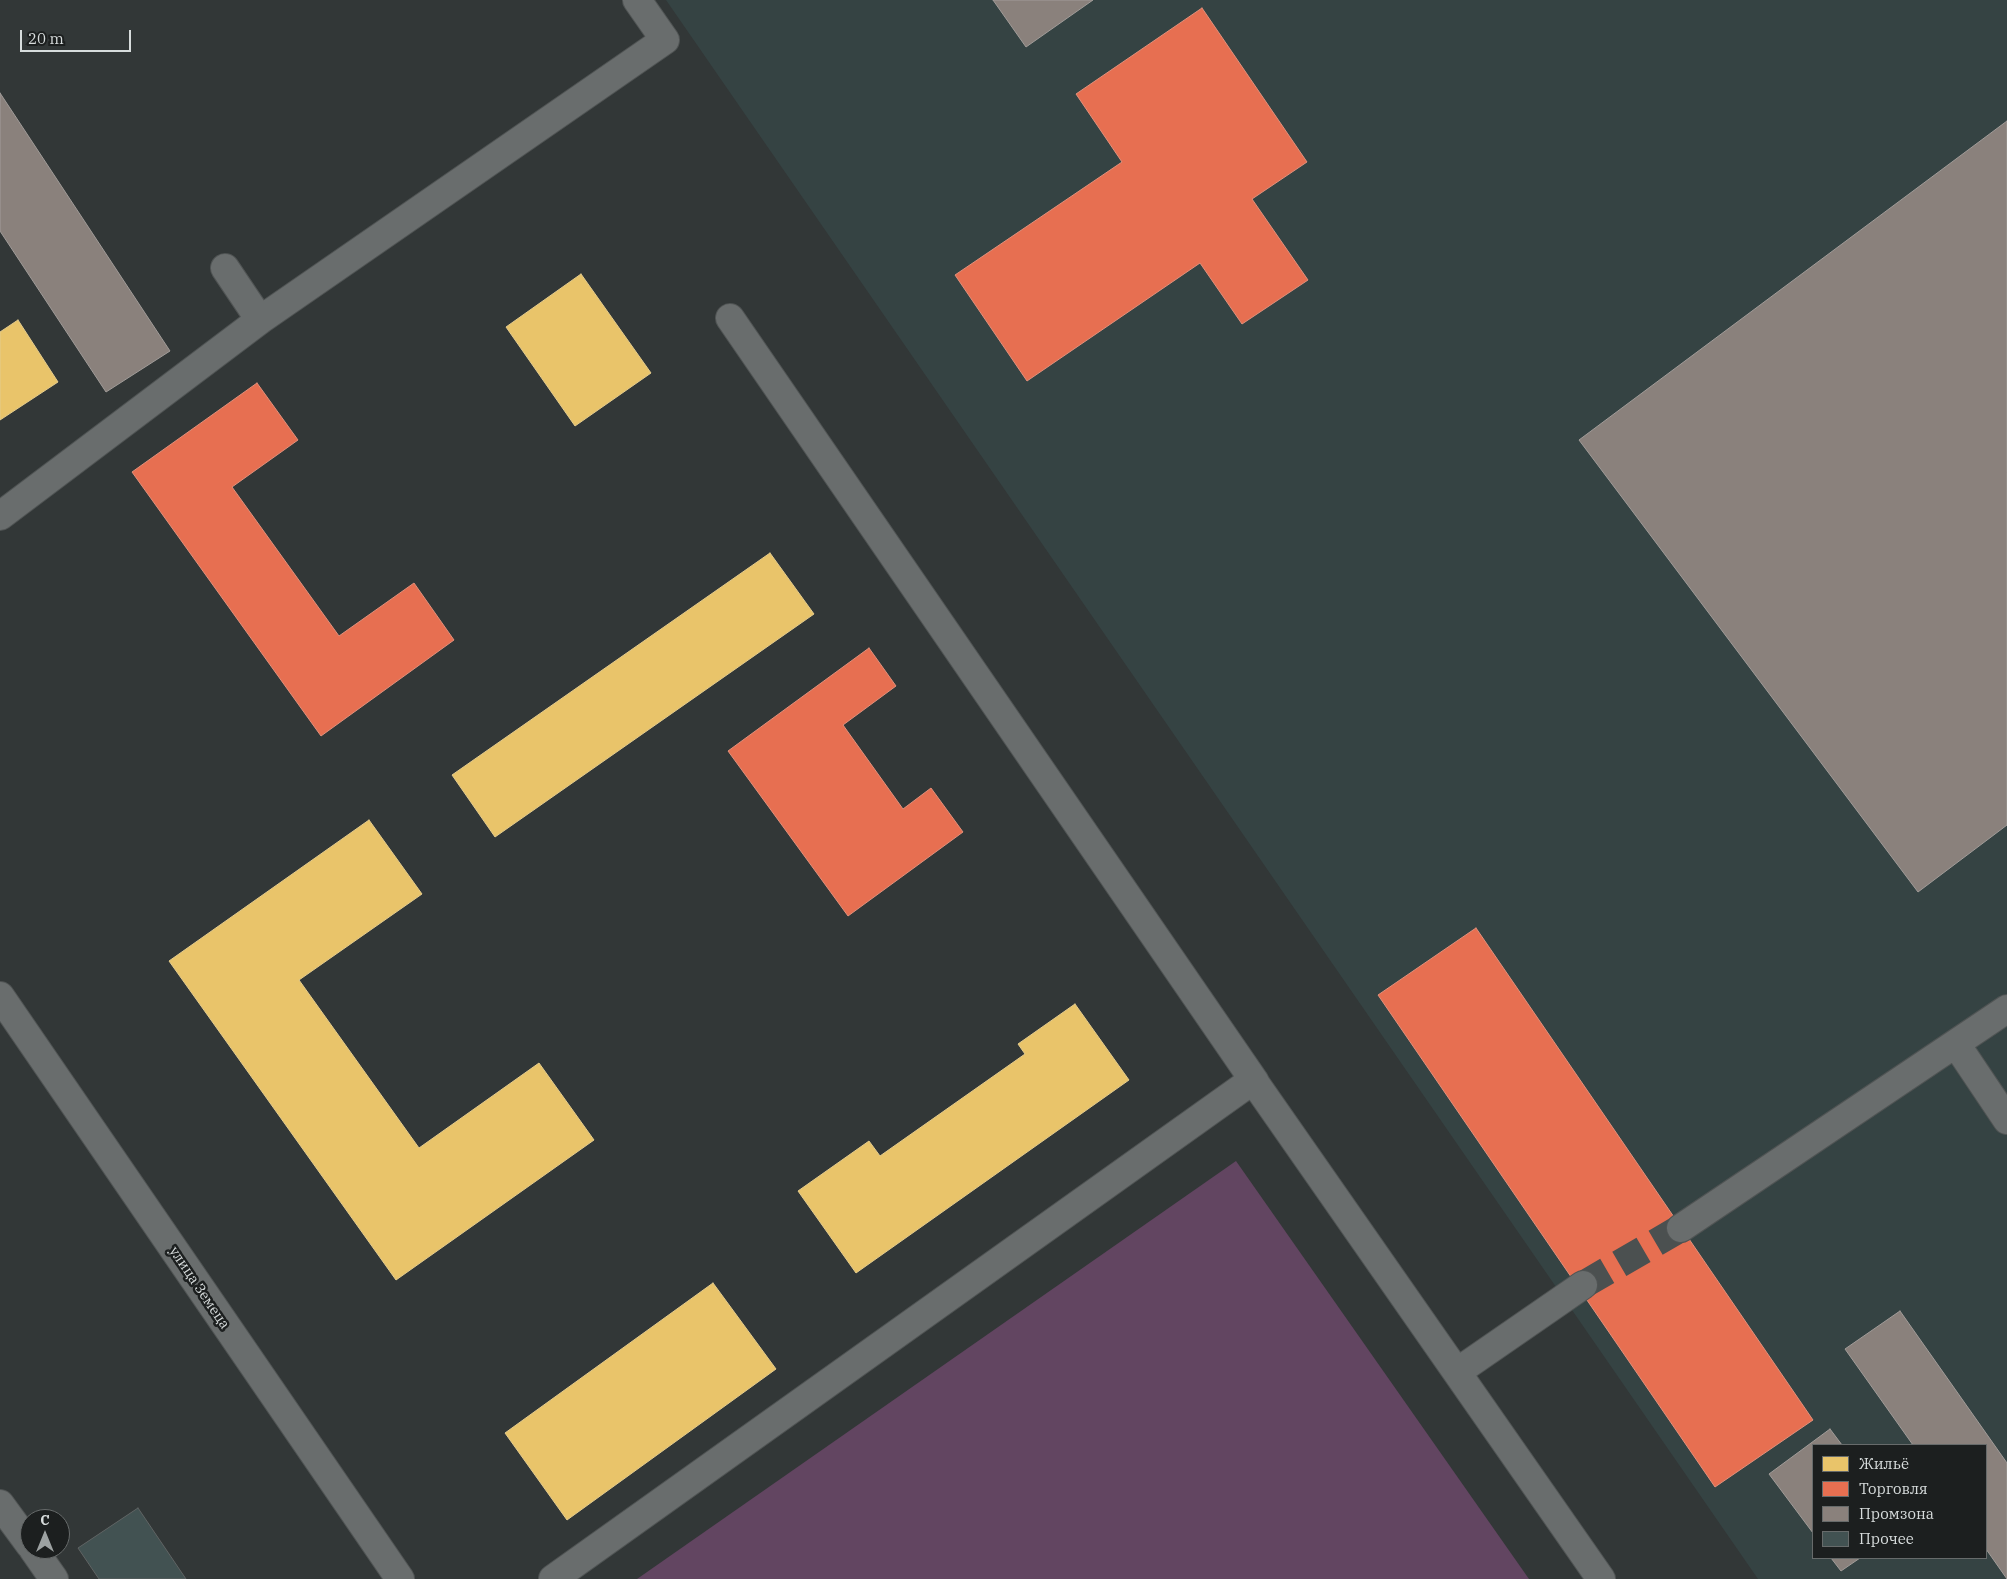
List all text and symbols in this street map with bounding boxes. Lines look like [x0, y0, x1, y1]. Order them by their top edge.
scale bar [22, 20, 134, 52]
text: 20 m [28, 29, 64, 48]
street label: улица Земеца [165, 1244, 233, 1332]
legend [1812, 1444, 1987, 1559]
text: Жильё [1859, 1454, 1909, 1473]
text: Торговля [1859, 1479, 1928, 1498]
text: Промзона [1859, 1504, 1934, 1523]
north arrow [20, 1509, 70, 1559]
text: С [40, 1511, 50, 1529]
text: Прочее [1859, 1529, 1914, 1548]

